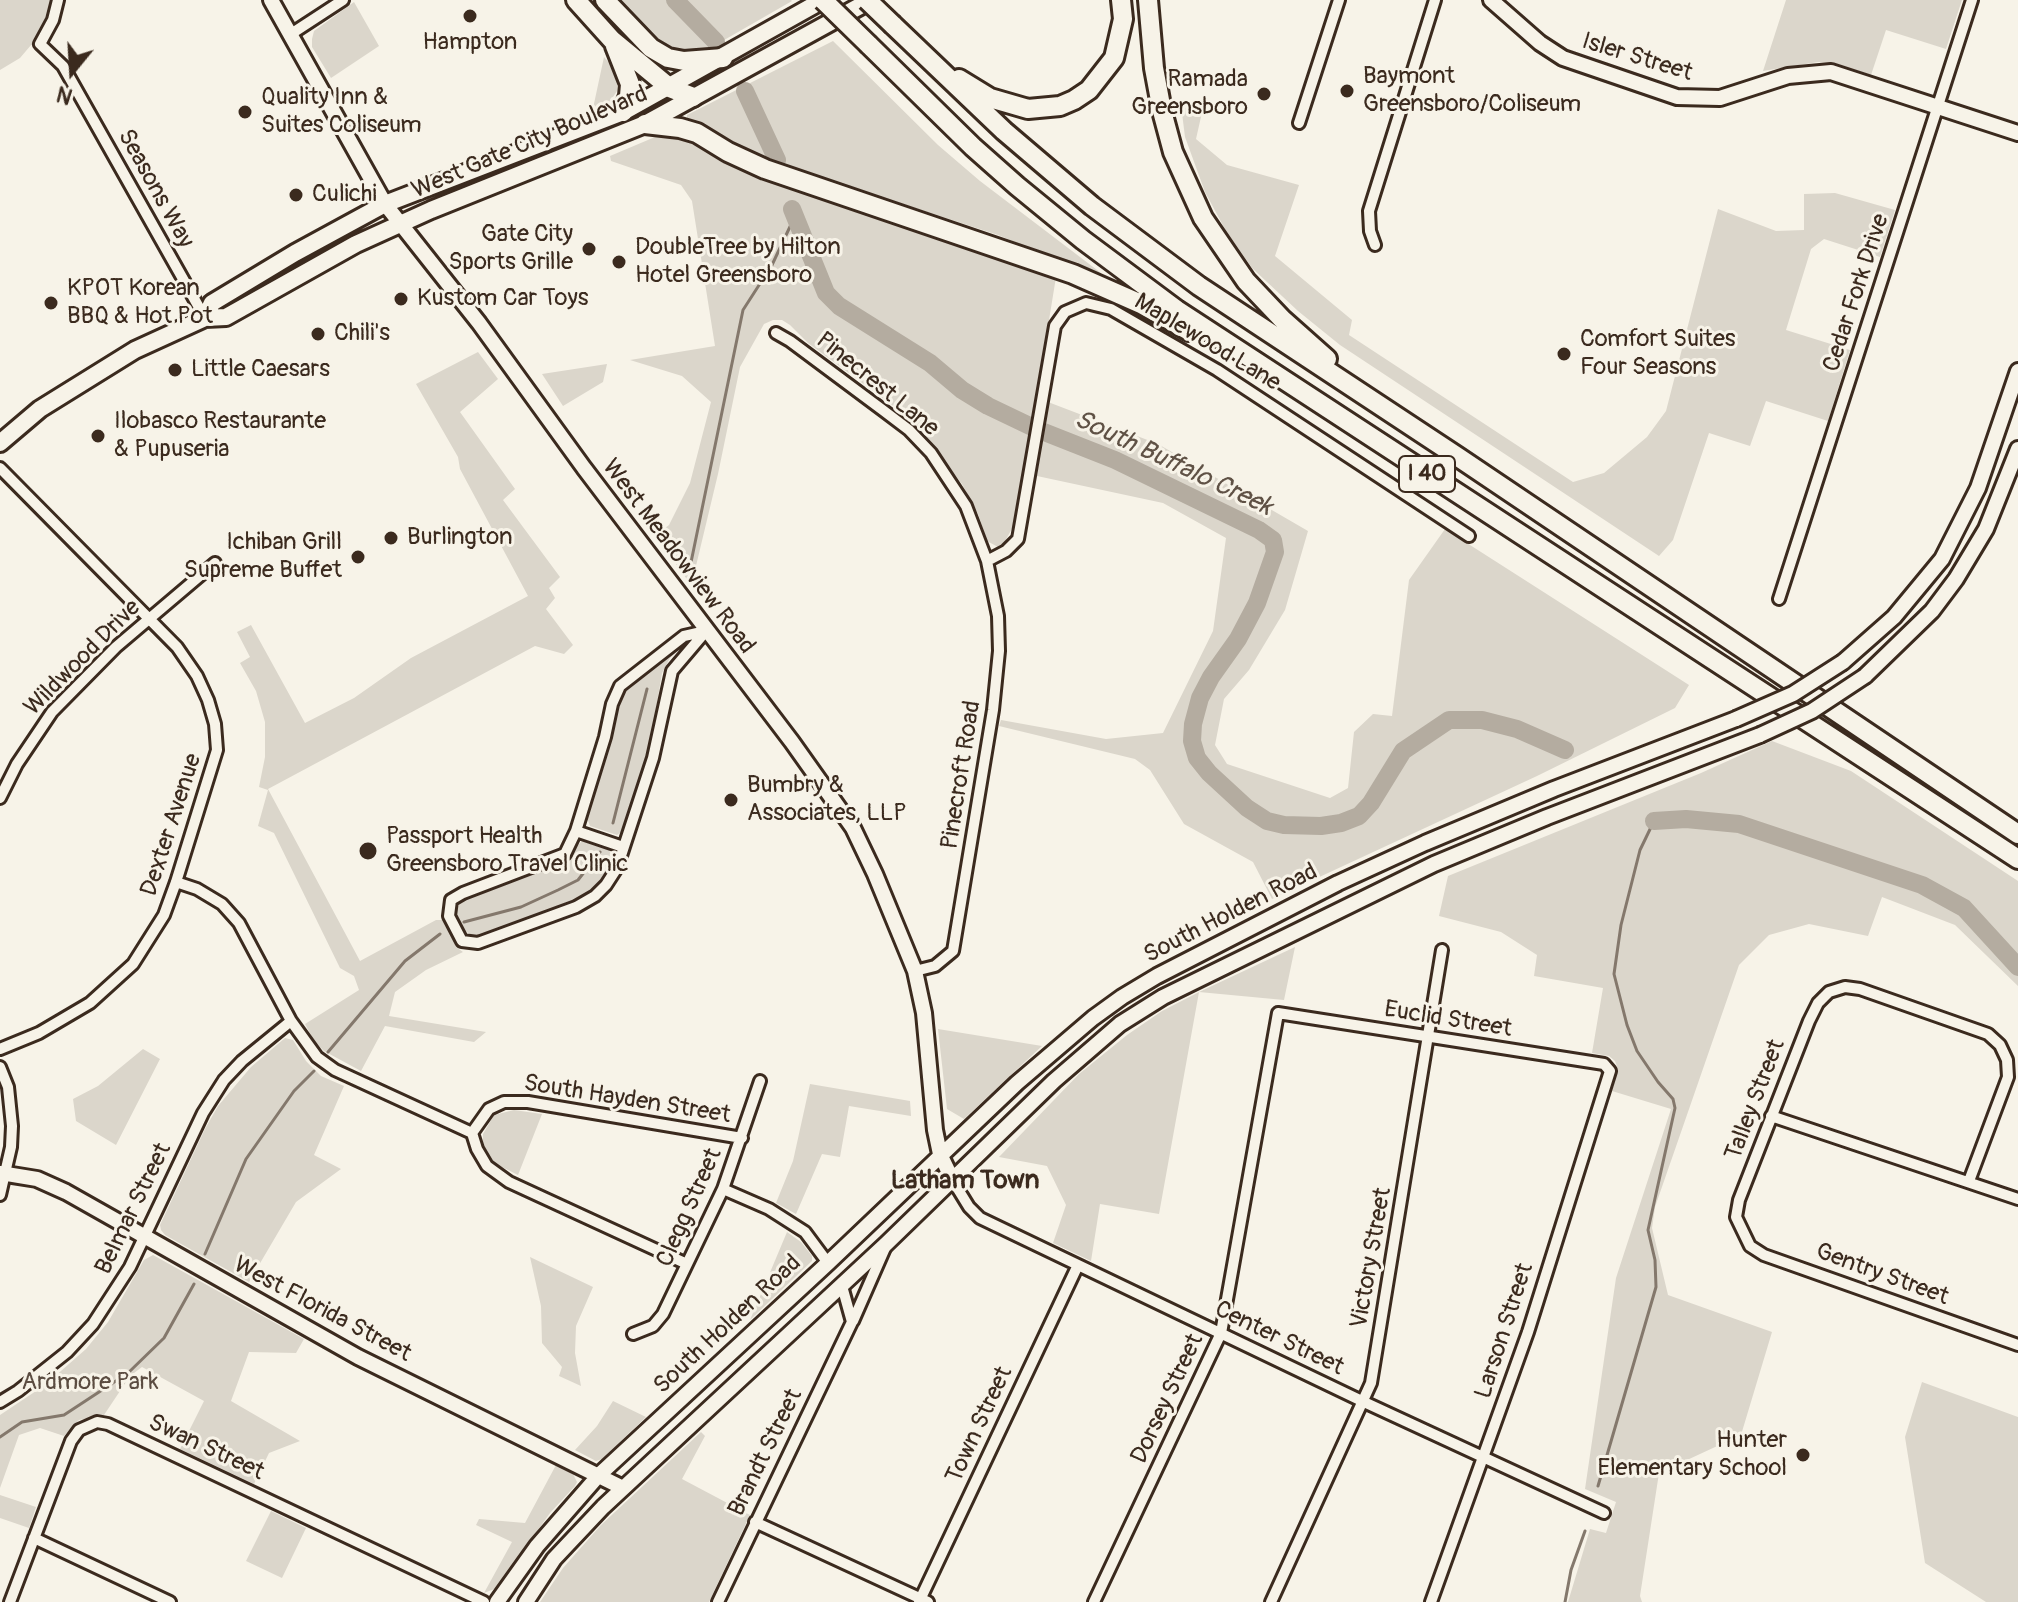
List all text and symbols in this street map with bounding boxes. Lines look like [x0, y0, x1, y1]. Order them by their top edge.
marker: Hampton [461, 7, 479, 25]
street label: Isler Street [1578, 28, 1696, 88]
place label: Hampton [423, 29, 517, 57]
north arrow [32, 32, 112, 112]
place label: Baymont Greensboro/Coliseum [1363, 63, 1581, 119]
place label: Ramada Greensboro [1131, 66, 1248, 122]
text: N [53, 79, 76, 110]
street label: West Gate City Boulevard [408, 80, 652, 206]
marker: Baymont Greensboro/Coliseum [1338, 82, 1356, 100]
place label: Quality Inn & Suites Coliseum [261, 84, 422, 140]
marker: Ramada Greensboro [1255, 85, 1273, 103]
marker: Quality Inn & Suites Coliseum [236, 103, 254, 121]
street label: Seasons Way [111, 125, 199, 253]
place label: Culichi [312, 181, 377, 209]
marker: Culichi [287, 186, 305, 204]
street label: Cedar Fork Drive [1818, 210, 1896, 376]
place label: Gate City Sports Grille [449, 221, 573, 277]
place label: DoubleTree by Hilton Hotel Greensboro [635, 234, 841, 290]
marker: Gate City Sports Grille [580, 240, 598, 258]
marker: DoubleTree by Hilton Hotel Greensboro [610, 253, 628, 271]
place label: KPOT Korean BBQ & Hot Pot [67, 275, 213, 331]
place label: Kustom Car Toys [417, 285, 588, 313]
street label: Maplewood Lane [1129, 288, 1285, 398]
marker: Kustom Car Toys [392, 290, 410, 308]
marker: KPOT Korean BBQ & Hot Pot [42, 294, 60, 312]
place label: Chili's [334, 320, 390, 348]
marker: Chili's [309, 325, 327, 343]
place label: Comfort Suites Four Seasons [1580, 326, 1735, 382]
street label: Pinecrest Lane [810, 327, 944, 443]
marker: Comfort Suites Four Seasons [1555, 345, 1573, 363]
place label: Little Caesars [191, 356, 330, 384]
marker: Little Caesars [166, 361, 184, 379]
water label: South Buffalo Creek [1069, 405, 1277, 523]
place label: Ilobasco Restaurante & Pupuseria [114, 408, 326, 464]
marker: Ilobasco Restaurante & Pupuseria [89, 427, 107, 445]
street label: West Meadowview Road [595, 454, 761, 660]
road number: I 40 [1399, 456, 1455, 492]
place label: Burlington [407, 524, 513, 552]
place label: Ichiban Grill Supreme Buffet [184, 529, 342, 585]
marker: Burlington [382, 529, 400, 547]
marker: Ichiban Grill Supreme Buffet [349, 548, 367, 566]
street label: Wildwood Drive [19, 594, 147, 722]
street label: Pinecroft Road [936, 699, 988, 851]
street label: Dexter Avenue [135, 750, 209, 900]
place label: Bumbry & Associates, LLP [747, 772, 906, 828]
marker: Bumbry & Associates, LLP [722, 791, 740, 809]
place label: Passport Health Greensboro Travel Clinic [386, 823, 628, 879]
marker: Passport Health Greensboro Travel Clinic [357, 840, 379, 862]
street label: South Holden Road [1139, 858, 1323, 970]
street label: Euclid Street [1382, 996, 1514, 1044]
street label: Talley Street [1720, 1036, 1792, 1164]
street label: South Hayden Street [522, 1069, 732, 1131]
street label: Belmar Street [90, 1139, 178, 1279]
street label: Clegg Street [651, 1144, 729, 1272]
district label: Latham Town [891, 1165, 1039, 1197]
street label: Victory Street [1345, 1185, 1399, 1331]
street label: Gentry Street [1812, 1238, 1952, 1312]
street label: South Holden Road [648, 1249, 808, 1401]
street label: West Florida Street [228, 1251, 416, 1369]
street label: Larson Street [1470, 1260, 1540, 1402]
street label: Center Street [1210, 1295, 1348, 1383]
street label: Dorsey Street [1125, 1330, 1211, 1468]
street label: Town Street [941, 1362, 1019, 1488]
park label: Ardmore Park [22, 1369, 158, 1397]
street label: Brandt Street [723, 1385, 809, 1521]
street label: Swan Street [143, 1409, 269, 1487]
place label: Hunter Elementary School [1597, 1427, 1787, 1483]
marker: Hunter Elementary School [1794, 1446, 1812, 1464]

